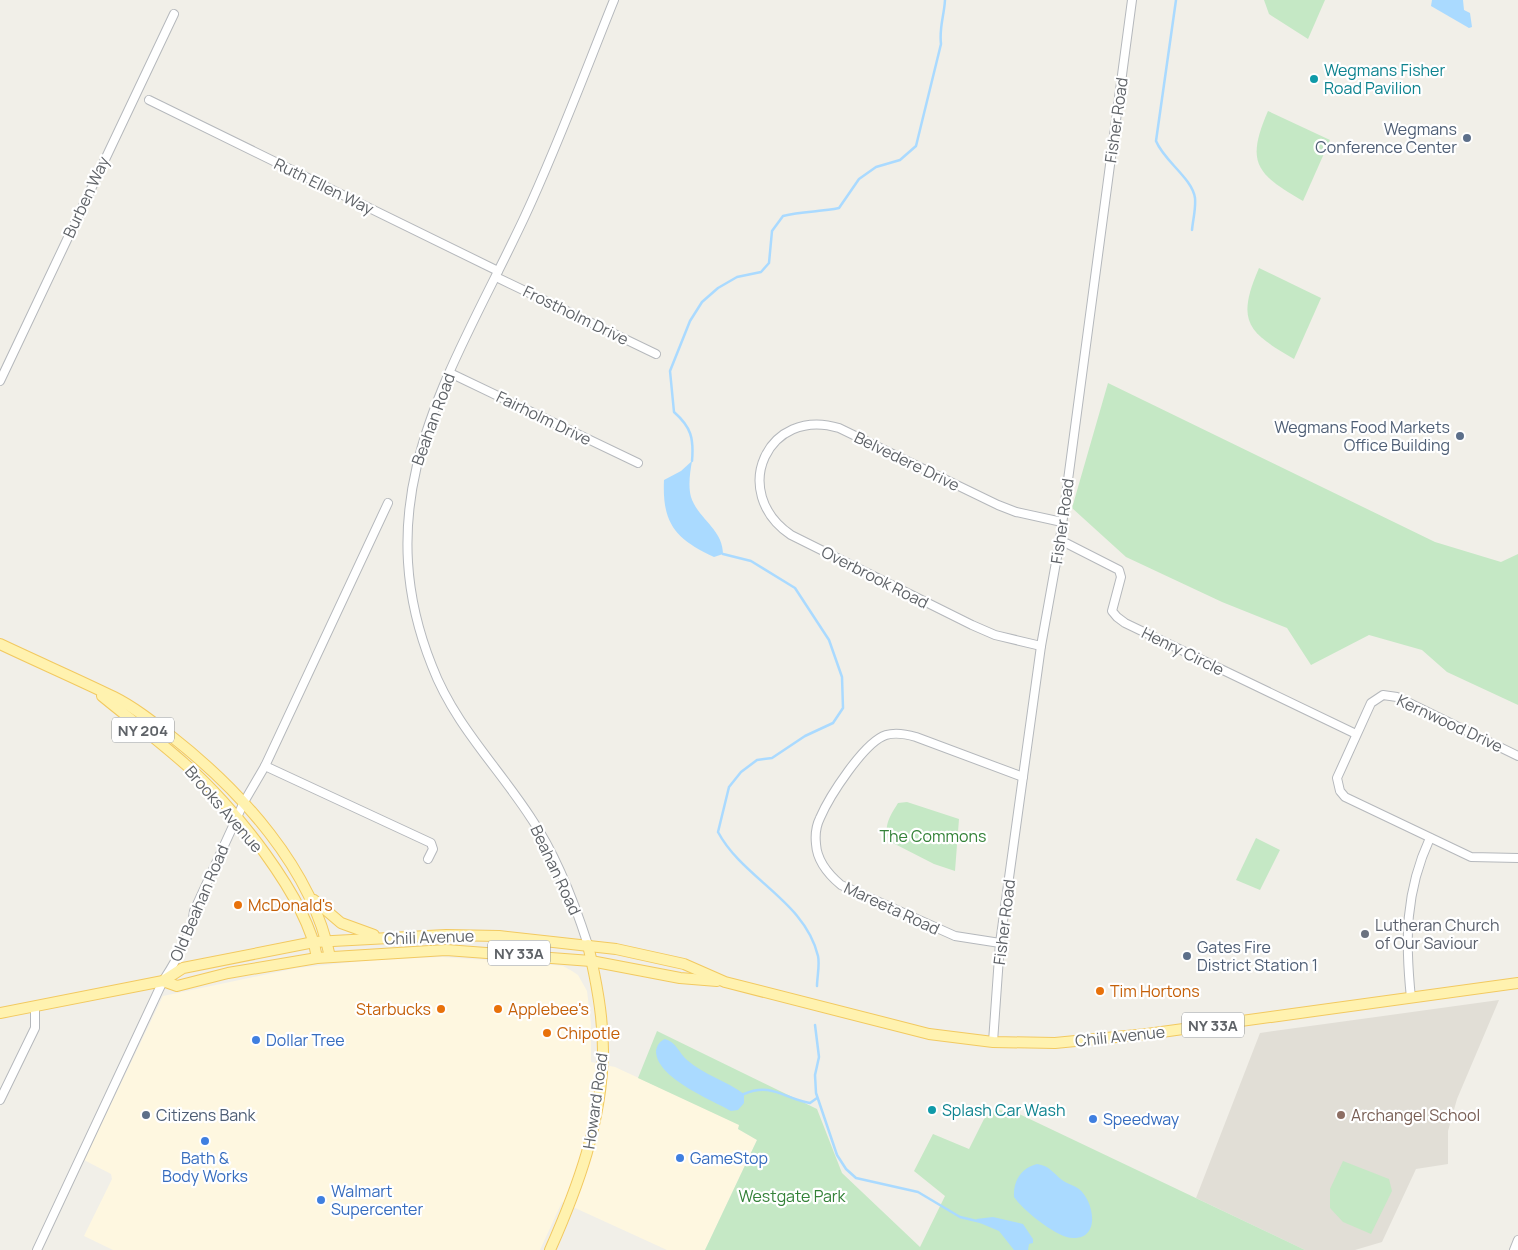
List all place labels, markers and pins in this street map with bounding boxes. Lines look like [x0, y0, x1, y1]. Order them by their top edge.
place label: Wegmans Fisher Road Pavilion [1324, 59, 1445, 99]
marker: Wegmans Fisher Road Pavilion [1308, 73, 1320, 85]
place label: Wegmans Conference Center [1315, 118, 1457, 158]
marker: Wegmans Conference Center [1461, 132, 1473, 144]
place label: Wegmans Food Markets Office Building [1274, 416, 1450, 456]
marker: Wegmans Food Markets Office Building [1454, 430, 1466, 442]
place label: McDonald's [248, 894, 333, 916]
marker: McDonald's [232, 899, 244, 911]
place label: Lutheran Church of Our Saviour [1375, 914, 1499, 954]
marker: Lutheran Church of Our Saviour [1359, 928, 1371, 940]
place label: Gates Fire District Station 1 [1197, 936, 1318, 976]
marker: Gates Fire District Station 1 [1181, 950, 1193, 962]
place label: Tim Hortons [1110, 980, 1200, 1002]
marker: Tim Hortons [1094, 985, 1106, 997]
place label: Starbucks [356, 998, 431, 1020]
place label: Applebee's [508, 998, 589, 1020]
marker: Starbucks [435, 1003, 447, 1015]
marker: Applebee's [492, 1003, 504, 1015]
place label: Chipotle [557, 1022, 620, 1044]
marker: Chipotle [541, 1027, 553, 1039]
place label: Dollar Tree [266, 1029, 345, 1051]
marker: Dollar Tree [250, 1034, 262, 1046]
place label: Splash Car Wash [942, 1099, 1065, 1121]
place label: Citizens Bank [156, 1104, 257, 1126]
marker: Splash Car Wash [926, 1104, 938, 1116]
place label: Archangel School [1351, 1104, 1480, 1126]
place label: Speedway [1103, 1108, 1180, 1130]
marker: Citizens Bank [140, 1109, 152, 1121]
marker: Archangel School [1335, 1109, 1347, 1121]
marker: Speedway [1087, 1113, 1099, 1125]
marker: Bath & Body Works [199, 1135, 211, 1147]
place label: Bath & Body Works [162, 1147, 248, 1187]
place label: GameStop [690, 1147, 768, 1169]
marker: GameStop [674, 1152, 686, 1164]
place label: Walmart Supercenter [331, 1180, 423, 1220]
marker: Walmart Supercenter [315, 1194, 327, 1206]

